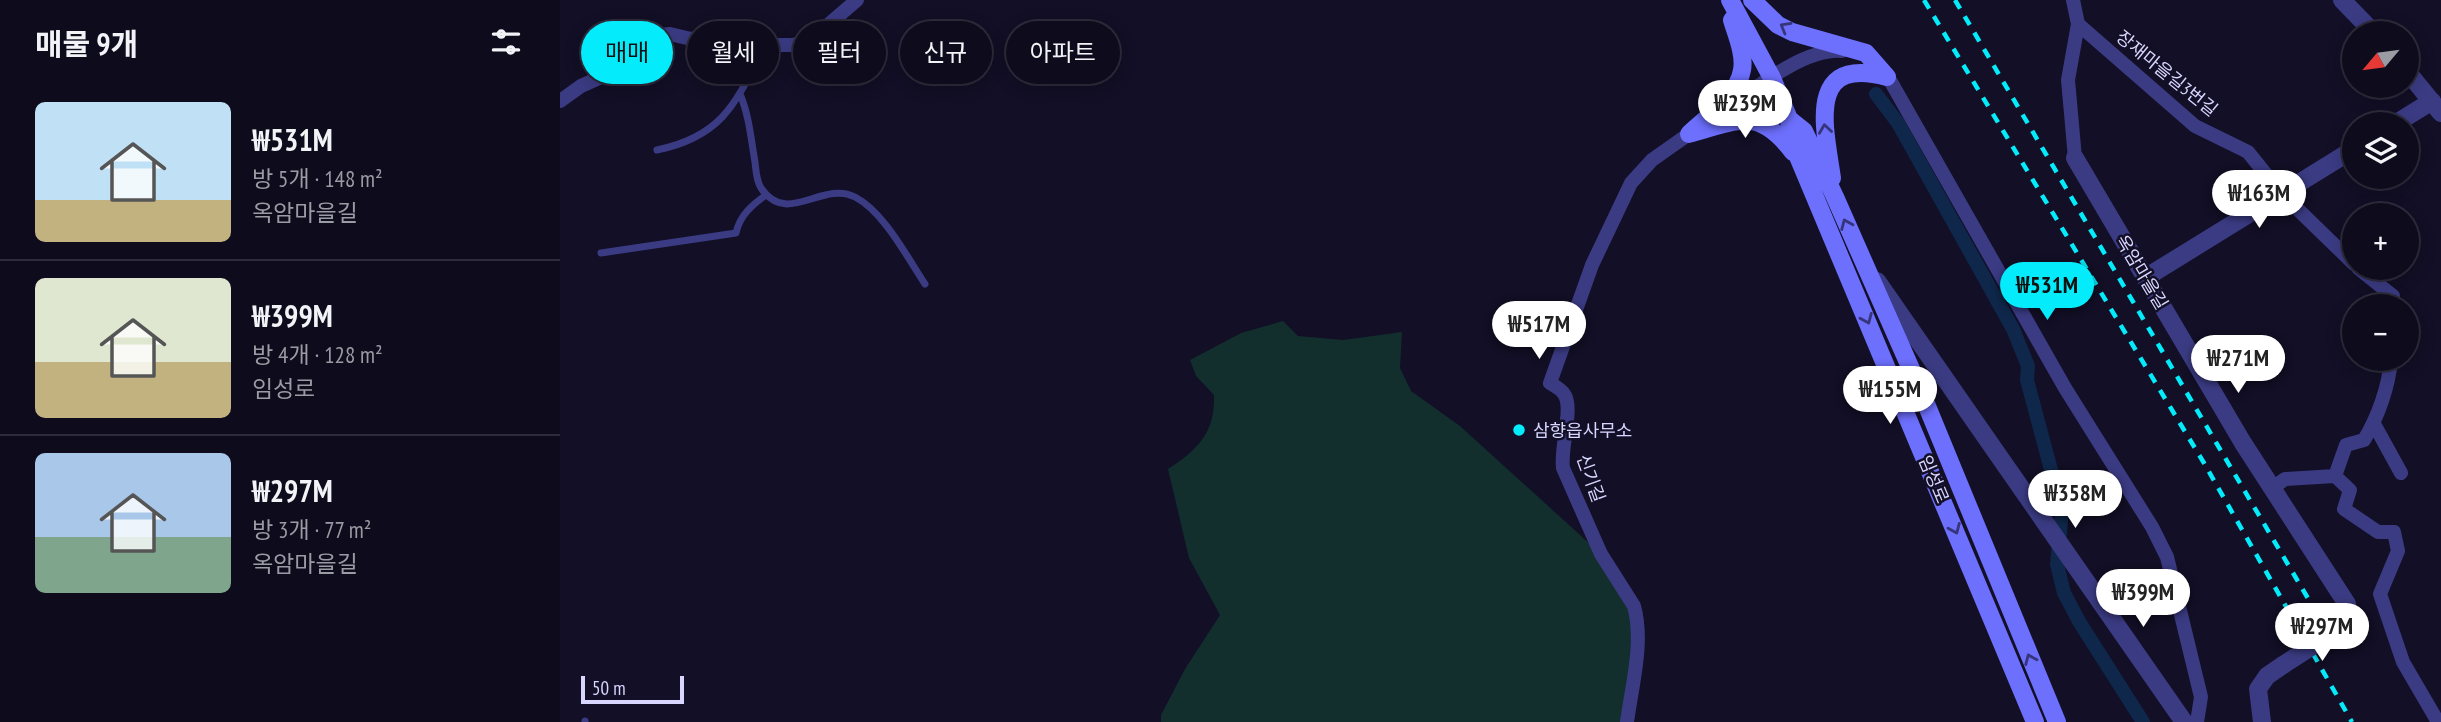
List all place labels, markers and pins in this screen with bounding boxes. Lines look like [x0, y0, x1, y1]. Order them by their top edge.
pin: ₩239M [1696, 80, 1794, 140]
pin: ₩163M [2210, 170, 2308, 230]
pin: ₩531M [1998, 262, 2096, 322]
pin: ₩517M [1490, 302, 1588, 361]
pin: ₩271M [2189, 336, 2287, 395]
pin: ₩155M [1841, 366, 1939, 426]
place label: 삼향읍사무소 [1533, 419, 1632, 442]
marker: 삼향읍사무소 [1511, 422, 1527, 438]
pin: ₩358M [2026, 470, 2124, 530]
pin: ₩399M [2094, 570, 2192, 629]
pin: ₩297M [2273, 604, 2371, 663]

